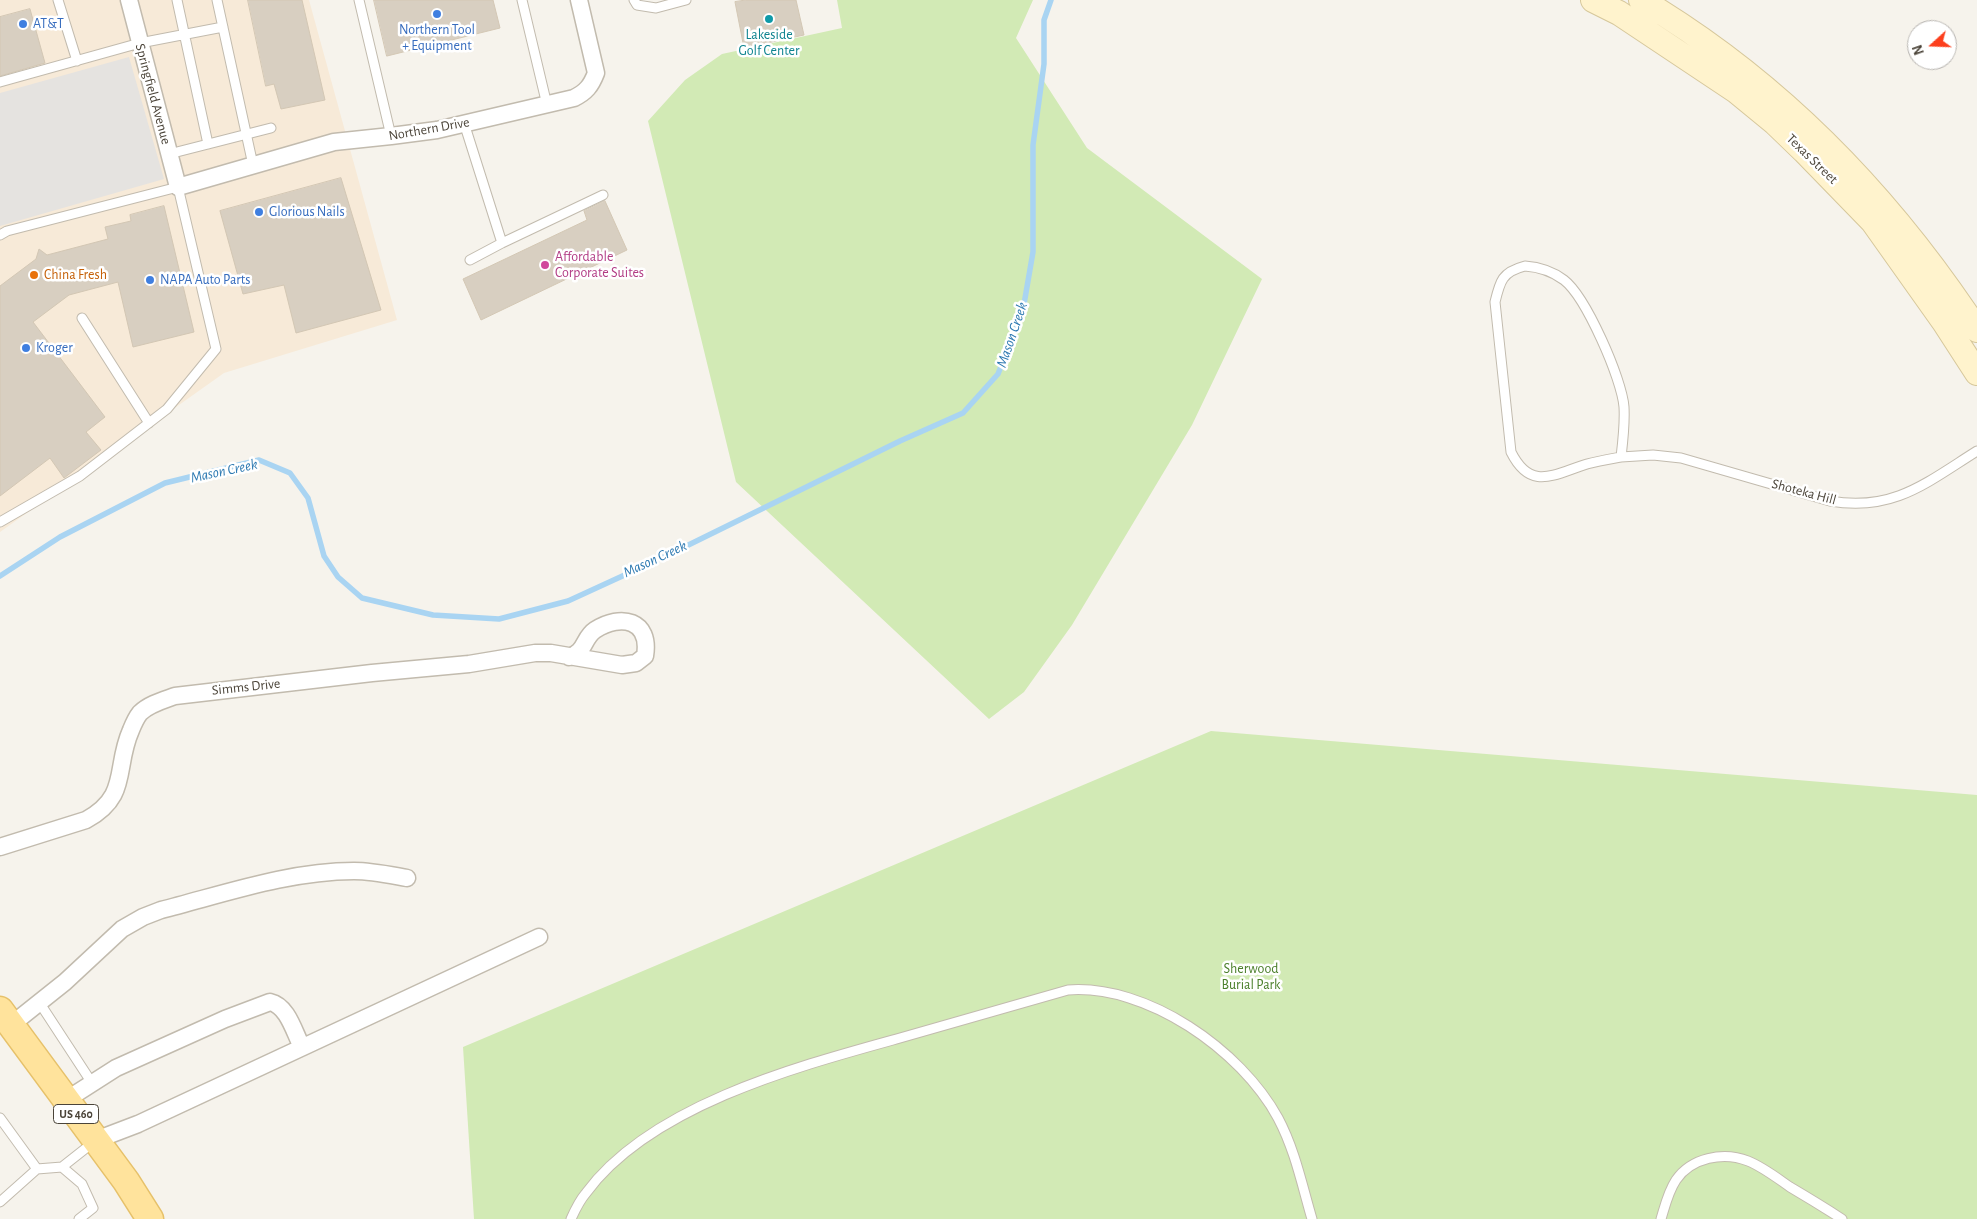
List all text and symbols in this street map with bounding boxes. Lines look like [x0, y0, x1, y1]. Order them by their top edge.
marker: Northern Tool + Equipment [431, 8, 443, 20]
marker: Lakeside Golf Center [763, 13, 775, 25]
place label: AT&T [33, 16, 64, 32]
marker: AT&T [17, 18, 29, 30]
north arrow [1907, 20, 1957, 70]
place label: Northern Tool + Equipment [399, 22, 475, 54]
place label: Lakeside Golf Center [739, 27, 799, 59]
street label: Springfield Avenue [131, 42, 175, 146]
text: N [1911, 43, 1927, 57]
street label: Northern Drive [387, 114, 471, 144]
street label: Texas Street [1783, 130, 1841, 188]
place label: Glorious Nails [269, 204, 345, 220]
marker: Glorious Nails [253, 206, 265, 218]
place label: Affordable Corporate Suites [555, 249, 644, 282]
marker: Affordable Corporate Suites [539, 259, 551, 271]
place label: China Fresh [44, 267, 107, 283]
marker: China Fresh [28, 269, 40, 281]
place label: NAPA Auto Parts [160, 272, 250, 288]
marker: NAPA Auto Parts [144, 274, 156, 286]
water label: Mason Creek [992, 300, 1032, 370]
place label: Kroger [36, 340, 73, 356]
marker: Kroger [20, 342, 32, 354]
water label: Mason Creek [189, 455, 259, 487]
street label: Shoteka Hill [1770, 475, 1838, 509]
water label: Mason Creek [620, 536, 690, 582]
street label: Simms Drive [211, 675, 281, 699]
park label: Sherwood Burial Park [1222, 961, 1280, 994]
road number: US 460 [54, 1104, 98, 1124]

